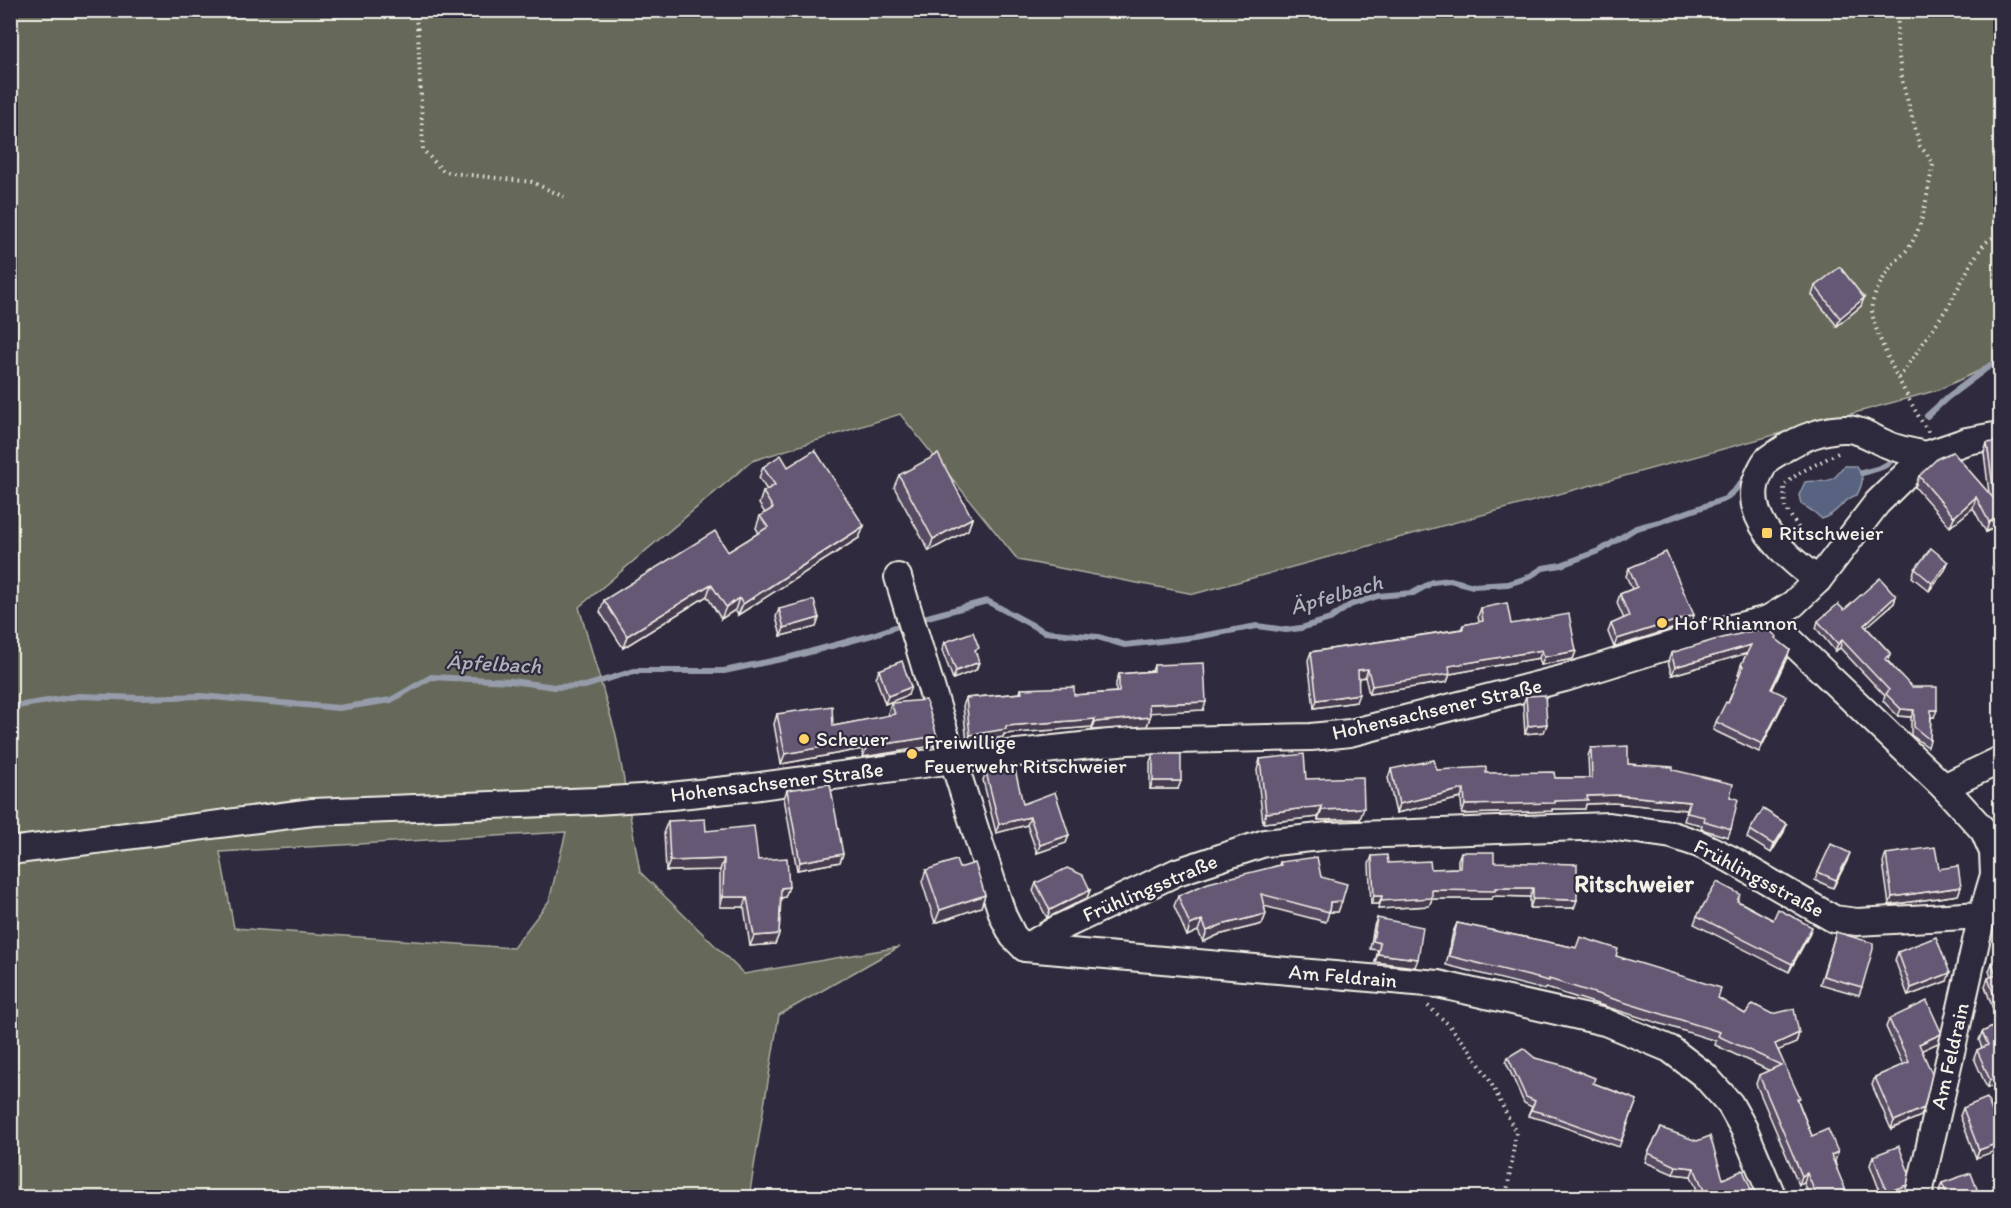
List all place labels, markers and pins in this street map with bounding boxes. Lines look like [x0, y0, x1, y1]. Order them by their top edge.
place label: Ritschweier [1779, 520, 1884, 545]
marker: Ritschweier [1760, 526, 1774, 540]
place label: Hof Rhiannon [1674, 610, 1798, 635]
marker: Hof Rhiannon [1655, 616, 1669, 630]
place label: Scheuer [816, 726, 889, 751]
place label: Freiwillige Feuerwehr Ritschweier [924, 729, 1127, 778]
marker: Scheuer [797, 732, 811, 746]
marker: Freiwillige Feuerwehr Ritschweier [905, 747, 919, 761]

